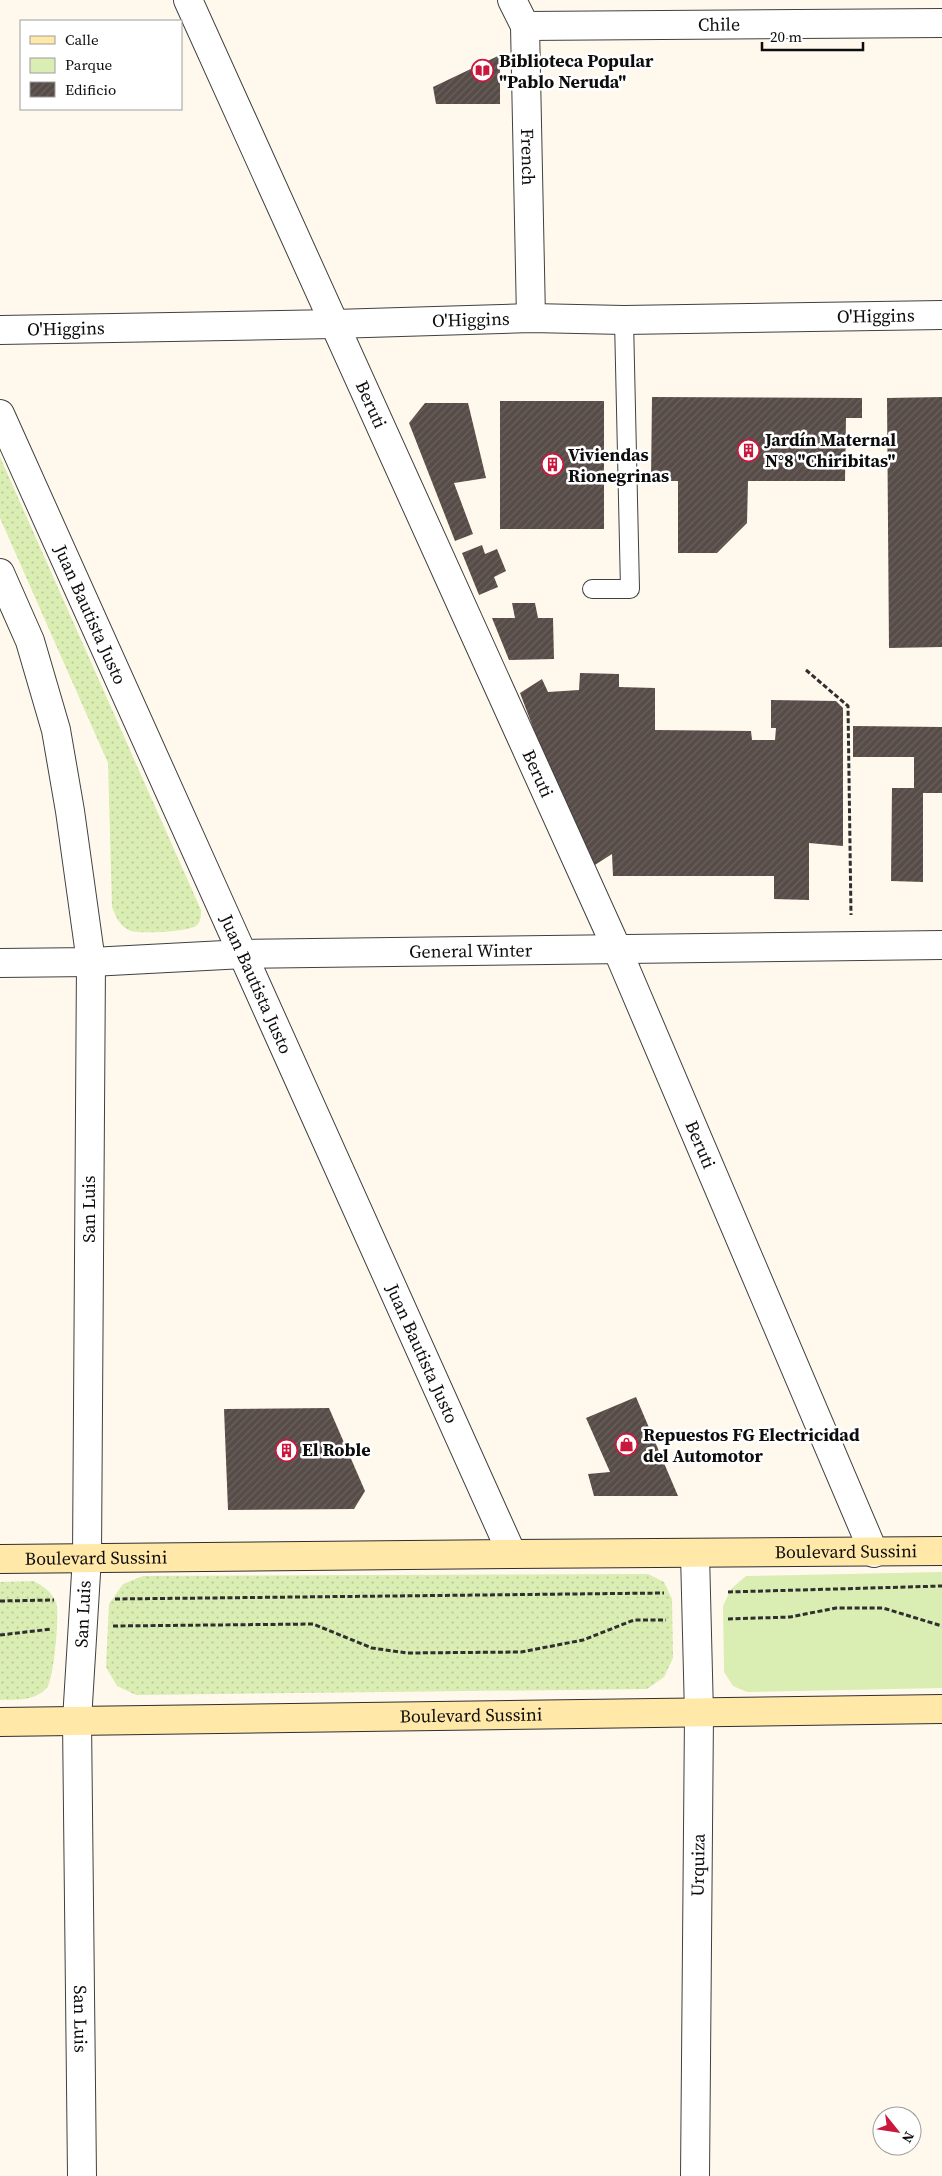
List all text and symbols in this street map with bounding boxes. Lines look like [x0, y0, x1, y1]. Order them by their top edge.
street label: Chile [698, 11, 740, 37]
legend [20, 20, 182, 110]
scale bar [762, 20, 863, 52]
text: 20 m [770, 26, 802, 47]
text: Calle [65, 29, 99, 50]
place label: Biblioteca Popular "Pablo Neruda" [499, 48, 654, 94]
text: Parque [65, 54, 113, 75]
library icon: Biblioteca Popular "Pablo Neruda" [471, 59, 495, 83]
text: Edificio [65, 79, 116, 100]
street label: French [515, 128, 541, 186]
street label: O'Higgins [837, 302, 915, 329]
street label: O'Higgins [432, 306, 510, 333]
street label: O'Higgins [27, 315, 105, 342]
street label: Beruti [350, 377, 393, 432]
place label: Jardín Maternal N°8 "Chiribitas" [764, 427, 896, 473]
building icon: Jardín Maternal N°8 "Chiribitas" [737, 438, 761, 462]
place label: Viviendas Rionegrinas [568, 442, 669, 488]
building icon: Viviendas Rionegrinas [540, 453, 564, 477]
street label: Juan Bautista Justo [48, 540, 133, 688]
street label: Beruti [517, 746, 560, 801]
street label: Juan Bautista Justo [214, 909, 299, 1058]
street label: General Winter [409, 937, 533, 964]
street label: Beruti [679, 1117, 722, 1172]
street label: San Luis [76, 1175, 101, 1243]
street label: Juan Bautista Justo [380, 1279, 465, 1427]
place label: Repuestos FG Electricidad del Automotor [643, 1422, 860, 1468]
shop icon: Repuestos FG Electricidad del Automotor [615, 1433, 639, 1457]
place label: El Roble [302, 1437, 371, 1462]
building icon: El Roble [274, 1438, 298, 1462]
street label: Boulevard Sussini [775, 1538, 917, 1564]
street label: Boulevard Sussini [25, 1544, 167, 1571]
street label: San Luis [68, 1580, 97, 1648]
street label: Boulevard Sussini [400, 1702, 542, 1728]
street label: Urquiza [684, 1832, 711, 1897]
street label: San Luis [68, 1985, 94, 2053]
north arrow [872, 2106, 922, 2156]
text: N [897, 2128, 919, 2147]

